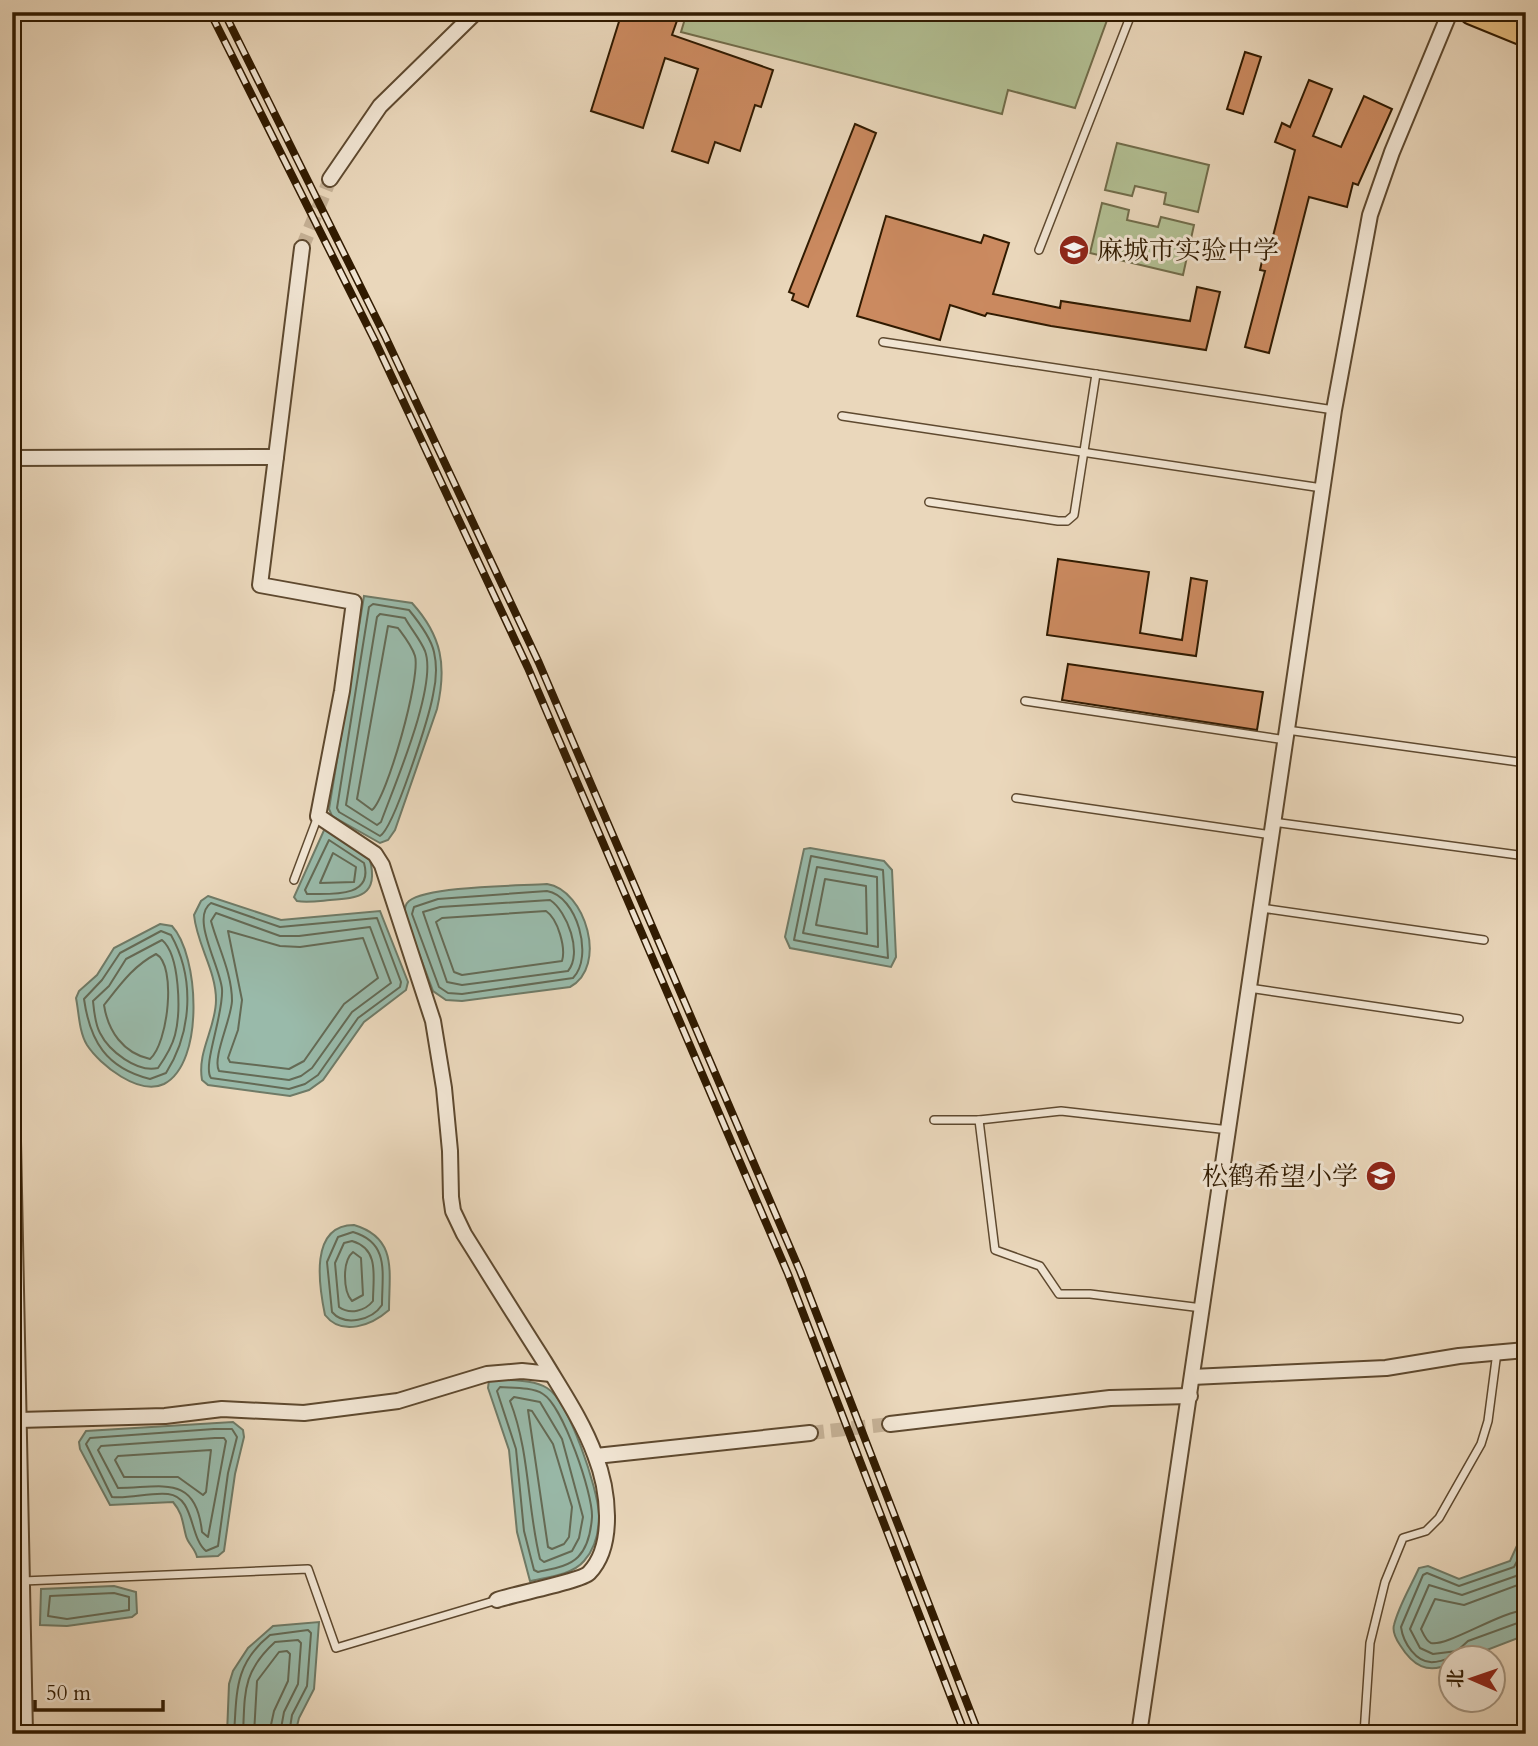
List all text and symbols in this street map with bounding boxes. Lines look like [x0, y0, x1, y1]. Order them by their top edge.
school or university icon: 麻城市实验中学 [1057, 233, 1091, 267]
place label: 麻城市实验中学 [1097, 233, 1279, 268]
place label: 松鹤希望小学 [1202, 1159, 1358, 1194]
school or university icon: 松鹤希望小学 [1364, 1159, 1398, 1193]
north arrow [1436, 1644, 1506, 1714]
text: 北 [1443, 1668, 1469, 1688]
scale bar [35, 1669, 163, 1713]
text: 50 m [46, 1679, 91, 1708]

